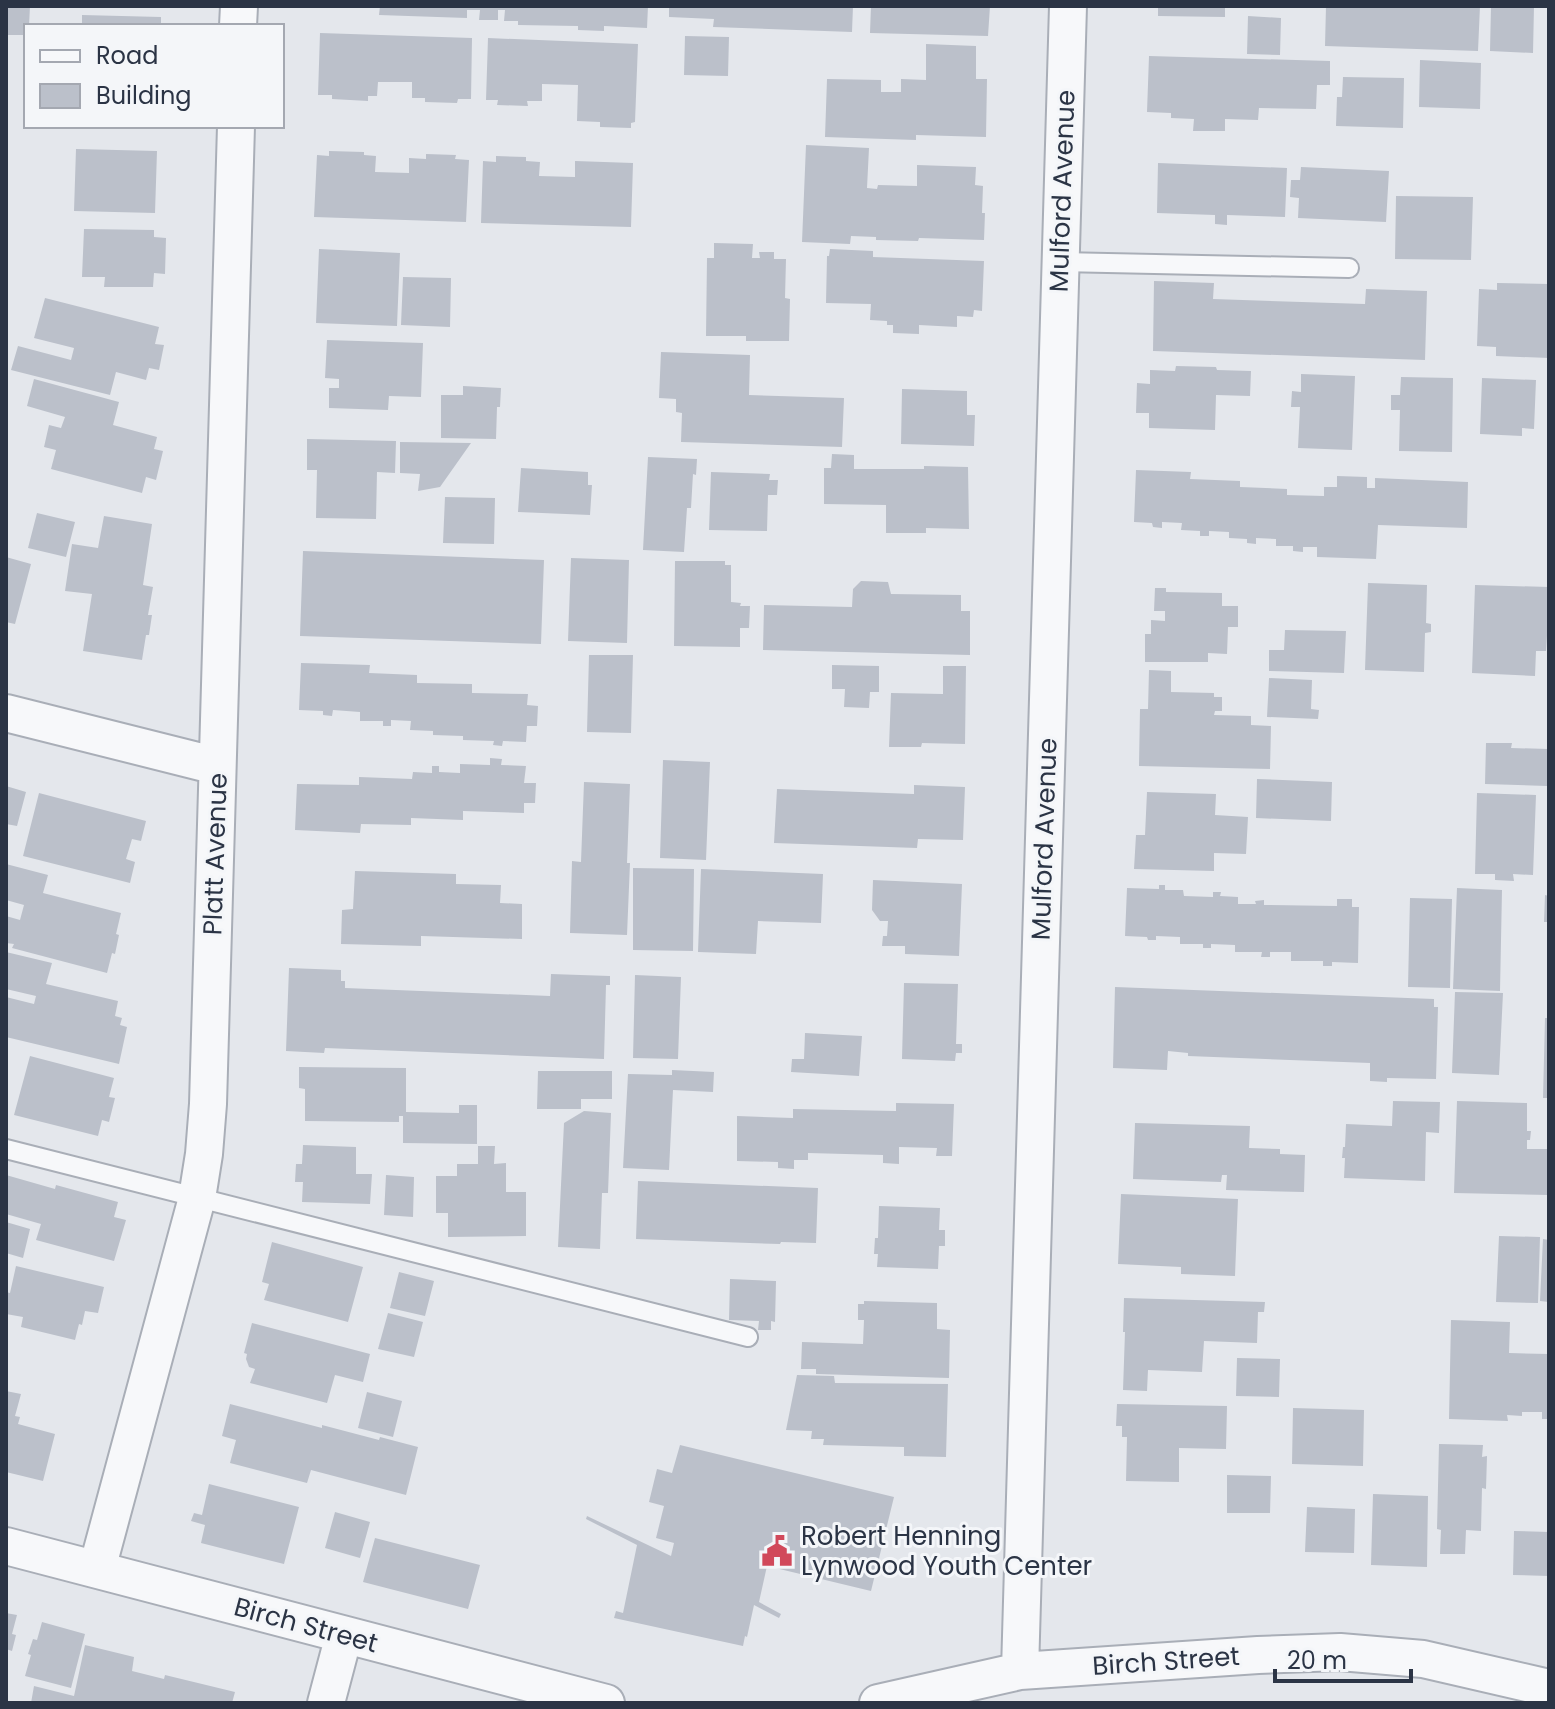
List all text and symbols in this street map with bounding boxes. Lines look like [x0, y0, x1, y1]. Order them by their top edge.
legend [24, 24, 284, 128]
text: Road [96, 39, 158, 72]
text: Building [96, 79, 192, 112]
street label: Mulford Avenue [1040, 89, 1084, 293]
street label: Mulford Avenue [1022, 737, 1066, 941]
street label: Platt Avenue [194, 772, 236, 936]
place label: Robert Henning Lynwood Youth Center [801, 1518, 1092, 1584]
public building icon: Robert Henning Lynwood Youth Center [760, 1534, 794, 1568]
street label: Birch Street [230, 1589, 382, 1661]
scale bar [1275, 1633, 1411, 1683]
street label: Birch Street [1091, 1638, 1241, 1684]
text: 20 m [1287, 1644, 1347, 1677]

